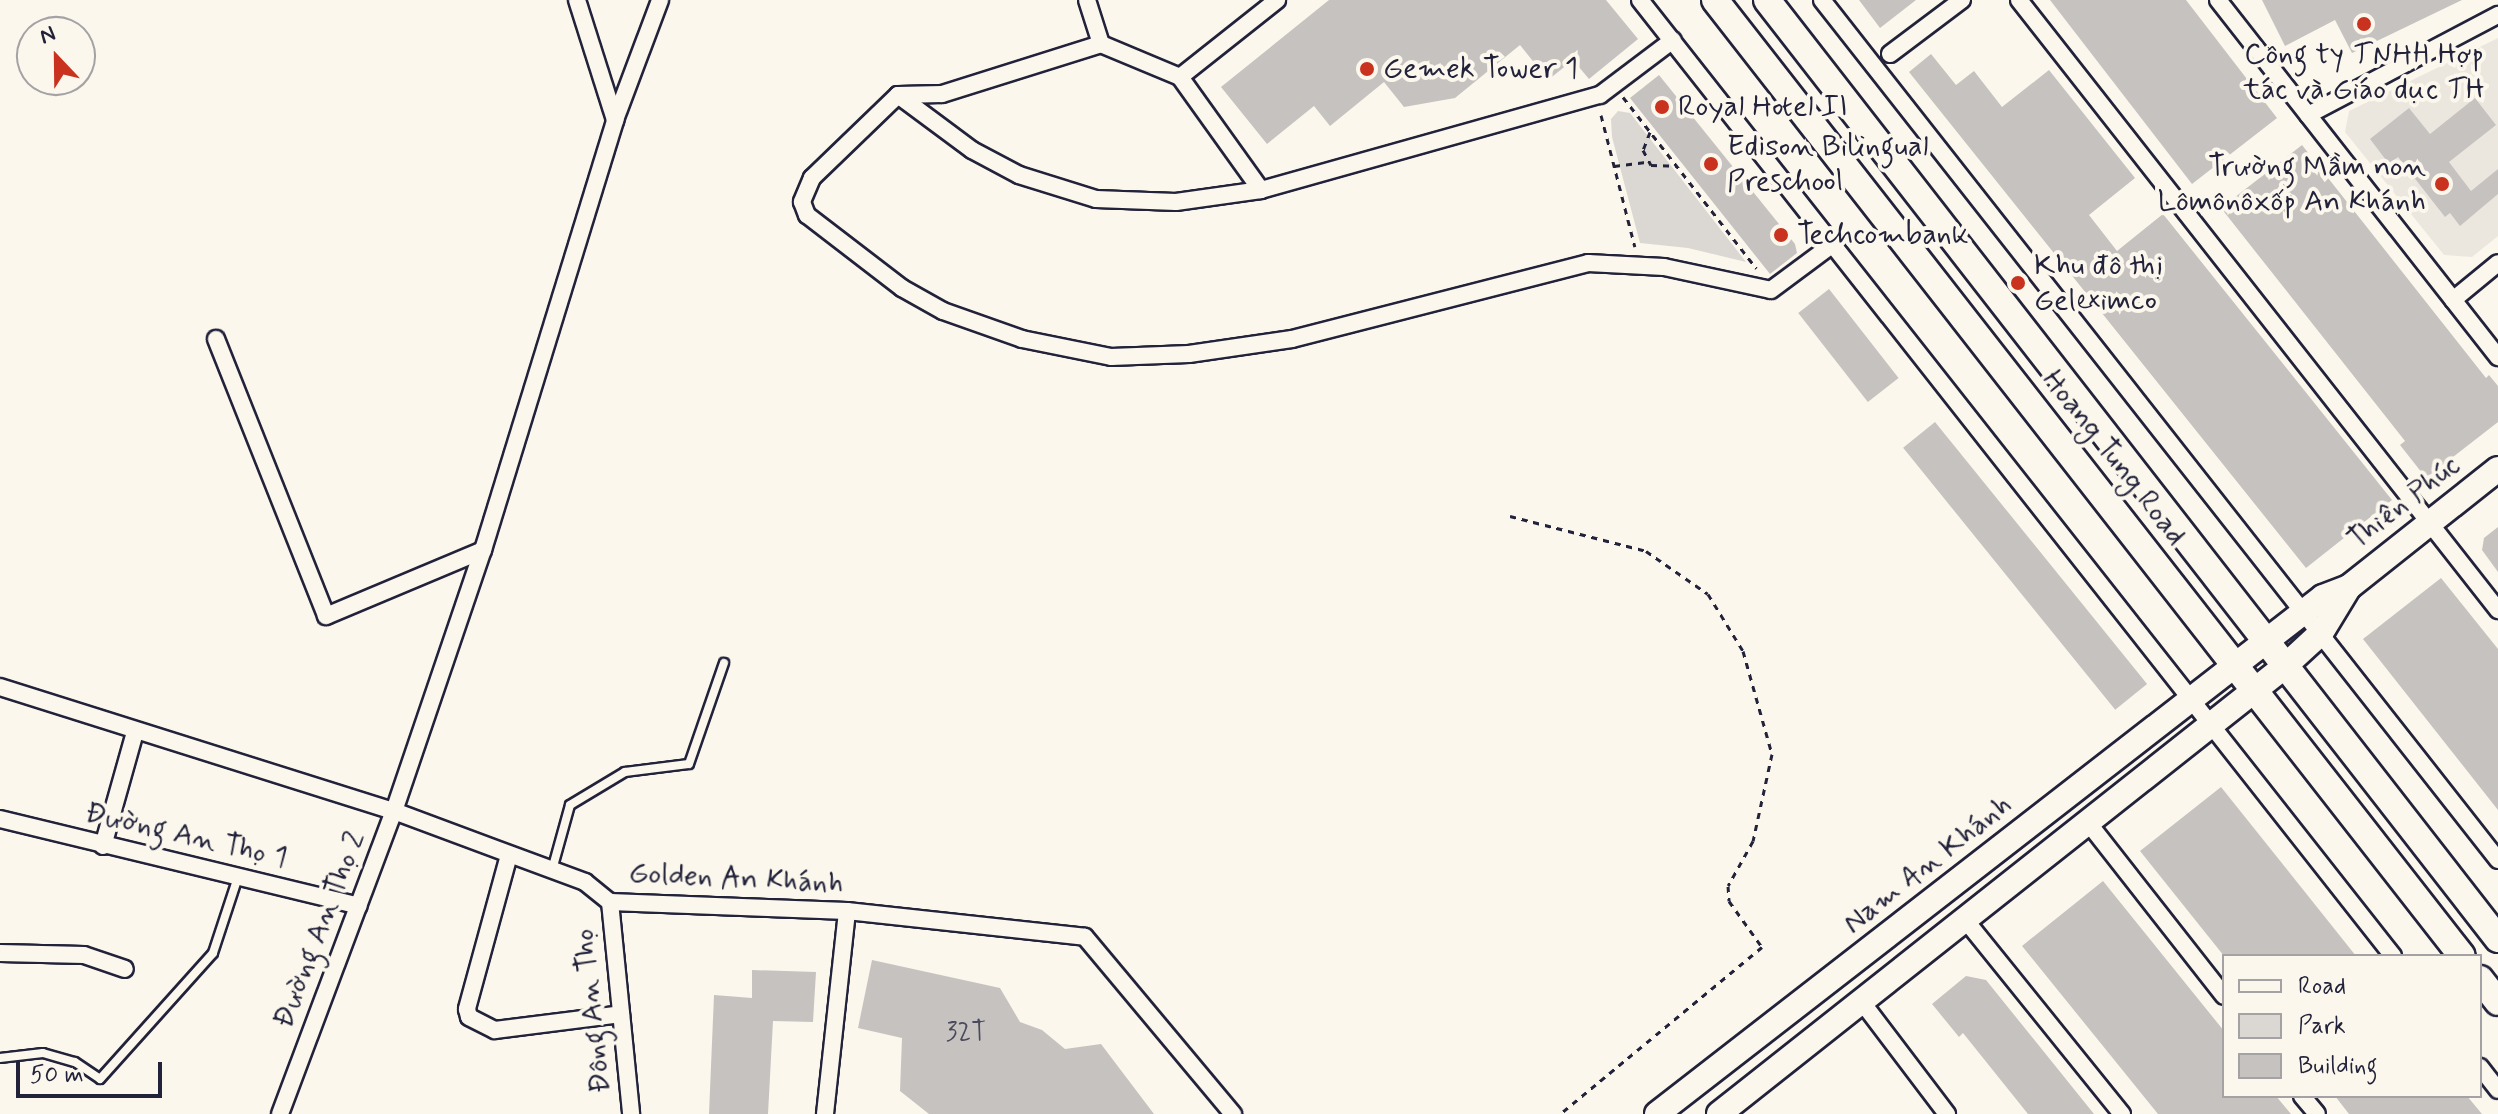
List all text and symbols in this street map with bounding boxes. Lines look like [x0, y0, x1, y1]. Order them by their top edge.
marker: Công ty TNHH Hợp tác và Giáo dục TH [2355, 15, 2373, 33]
north arrow [16, 16, 96, 96]
text: N [36, 20, 60, 51]
place label: Công ty TNHH Hợp tác và Giáo dục TH [2241, 37, 2487, 108]
place label: Gemek Tower 1 [1383, 51, 1579, 87]
marker: Gemek Tower 1 [1358, 60, 1376, 78]
place label: Royal Hotel II [1678, 89, 1855, 125]
marker: Royal Hotel II [1653, 98, 1671, 116]
place label: Edison Bilingual Preschool [1727, 129, 1929, 200]
place label: Trường Mầm non Lômônôxốp An Khánh [2155, 149, 2426, 220]
marker: Edison Bilingual Preschool [1702, 155, 1720, 173]
marker: Trường Mầm non Lômônôxốp An Khánh [2433, 175, 2451, 193]
place label: Techcombank [1797, 217, 1969, 253]
marker: Techcombank [1772, 226, 1790, 244]
place label: Khu đô thị Geleximco [2034, 248, 2162, 318]
marker: Khu đô thị Geleximco [2009, 274, 2027, 292]
street label: Hoang Tung Road [2034, 363, 2194, 553]
street label: Thiên Phúc [2340, 447, 2468, 559]
street label: Nam An Khánh [1839, 790, 2017, 940]
street label: Đường An Thọ 1 [85, 796, 287, 876]
street label: Đường An Thọ 2 [267, 831, 373, 1029]
street label: Golden An Khánh [627, 855, 845, 903]
street label: Đông An Thọ [567, 931, 619, 1091]
legend [2222, 954, 2482, 1098]
text: Road [2298, 971, 2346, 1002]
text: Park [2298, 1011, 2346, 1042]
house number: 32T [946, 1018, 986, 1050]
scale bar [20, 1046, 166, 1096]
text: Building [2298, 1051, 2378, 1082]
text: 50 m [30, 1060, 84, 1091]

